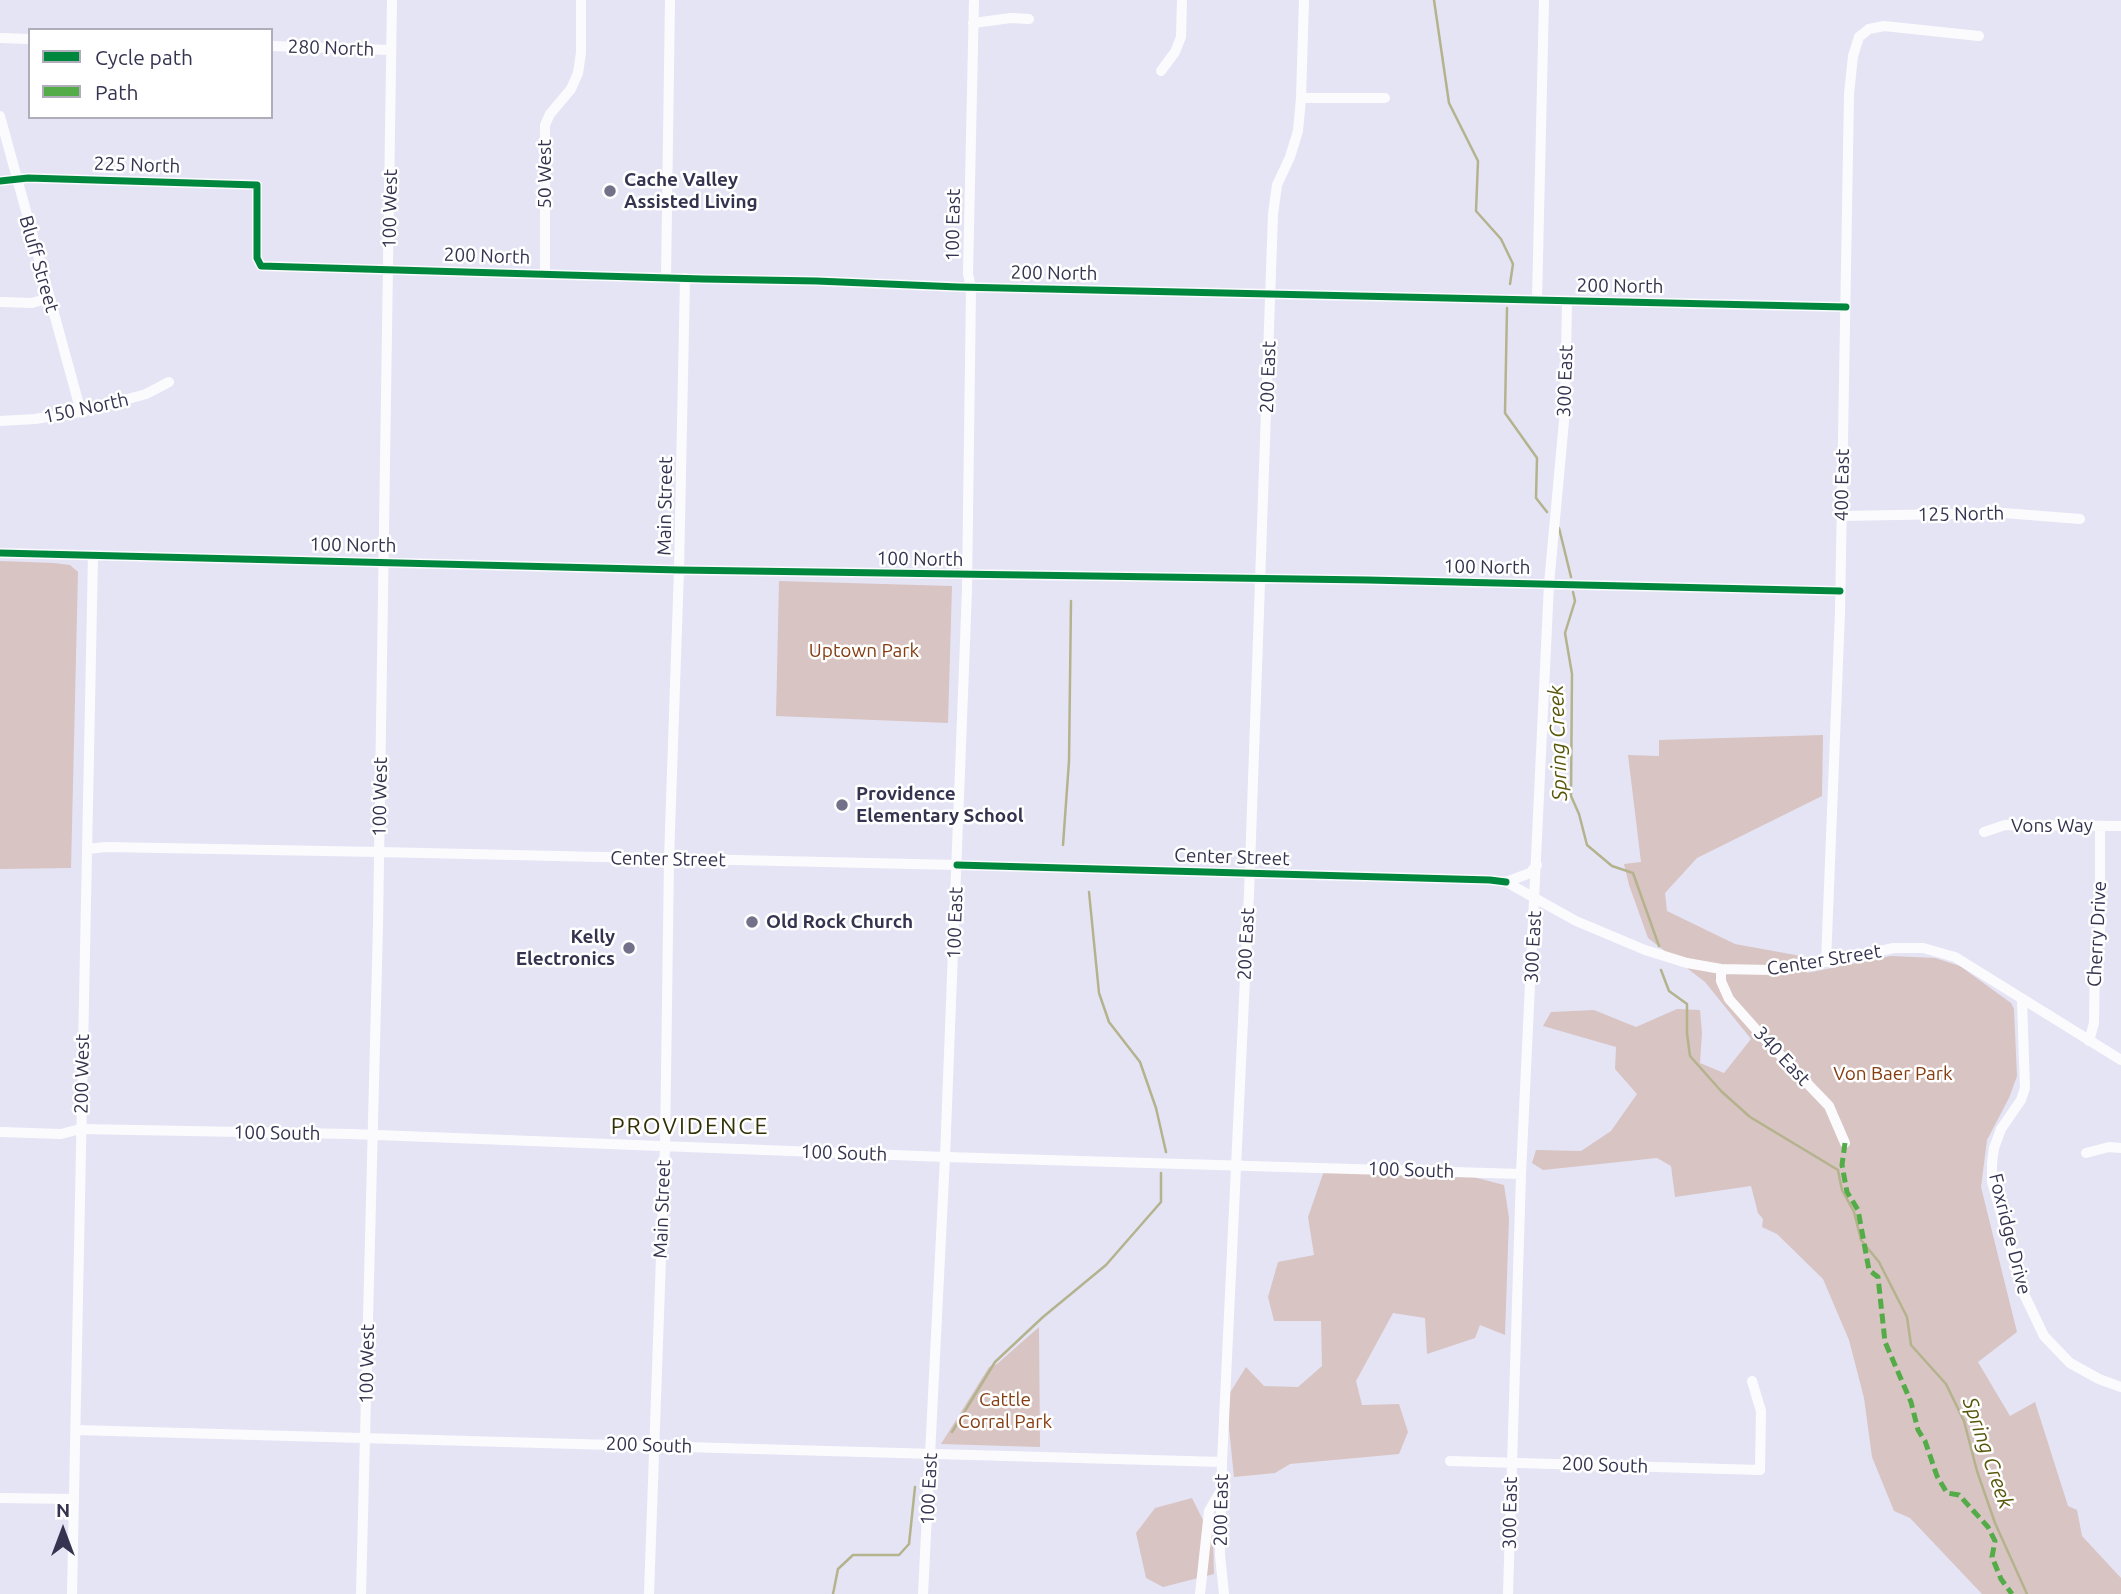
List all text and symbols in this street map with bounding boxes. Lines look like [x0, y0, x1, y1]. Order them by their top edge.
legend [28, 28, 273, 119]
street label: 280 North [287, 35, 375, 61]
text: Cycle path [95, 45, 193, 69]
text: Path [95, 80, 138, 104]
street label: 50 West [534, 139, 556, 209]
street label: 225 North [93, 152, 181, 178]
street label: 100 West [378, 169, 402, 249]
place label: Cache Valley Assisted Living [624, 169, 758, 213]
marker: Cache Valley Assisted Living [602, 183, 618, 199]
street label: 100 East [941, 188, 965, 262]
street label: Bluff Street [14, 213, 64, 315]
street label: 200 North [443, 243, 531, 269]
street label: 200 North [1010, 261, 1098, 285]
street label: 200 North [1576, 274, 1664, 298]
street label: 200 East [1255, 340, 1281, 414]
street label: 300 East [1552, 344, 1578, 418]
street label: 150 North [41, 388, 131, 428]
street label: 400 East [1830, 448, 1854, 522]
street label: Main Street [653, 456, 677, 556]
street label: 125 North [1917, 502, 2005, 526]
street label: 100 North [309, 533, 397, 557]
street label: 100 North [876, 547, 964, 571]
street label: 100 North [1443, 555, 1531, 579]
park label: Uptown Park [809, 640, 919, 662]
water label: Spring Creek [1543, 685, 1573, 801]
street label: 100 West [368, 757, 392, 837]
place label: Providence Elementary School [856, 783, 1023, 827]
marker: Providence Elementary School [834, 797, 850, 813]
street label: Vons Way [2011, 815, 2093, 837]
street label: Center Street [1174, 844, 1290, 870]
street label: Center Street [610, 847, 726, 871]
street label: Cherry Drive [2083, 880, 2111, 988]
street label: 100 East [942, 886, 968, 960]
street label: 200 East [1233, 907, 1259, 981]
street label: 300 East [1520, 910, 1546, 984]
place label: Old Rock Church [766, 911, 913, 933]
marker: Old Rock Church [744, 914, 760, 930]
place label: Kelly Electronics [516, 926, 615, 970]
marker: Kelly Electronics [621, 940, 637, 956]
street label: Center Street [1765, 940, 1883, 980]
street label: 340 East [1749, 1022, 1815, 1090]
street label: 200 West [70, 1034, 94, 1114]
park label: Von Baer Park [1833, 1063, 1953, 1085]
district label: PROVIDENCE [612, 1112, 768, 1140]
street label: 100 South [233, 1121, 321, 1145]
street label: 100 South [800, 1140, 888, 1166]
street label: 100 South [1367, 1157, 1455, 1183]
street label: Main Street [649, 1159, 675, 1259]
street label: Foxridge Drive [1984, 1171, 2036, 1297]
street label: 100 West [355, 1324, 379, 1404]
park label: Cattle Corral Park [958, 1389, 1052, 1433]
water label: Spring Creek [1957, 1394, 2019, 1512]
street label: 200 South [605, 1432, 693, 1458]
street label: 100 East [916, 1452, 942, 1526]
street label: 200 South [1561, 1452, 1649, 1478]
street label: 200 East [1209, 1473, 1233, 1547]
street label: 300 East [1498, 1476, 1522, 1550]
north arrow [28, 1496, 98, 1566]
text: N [56, 1499, 70, 1521]

